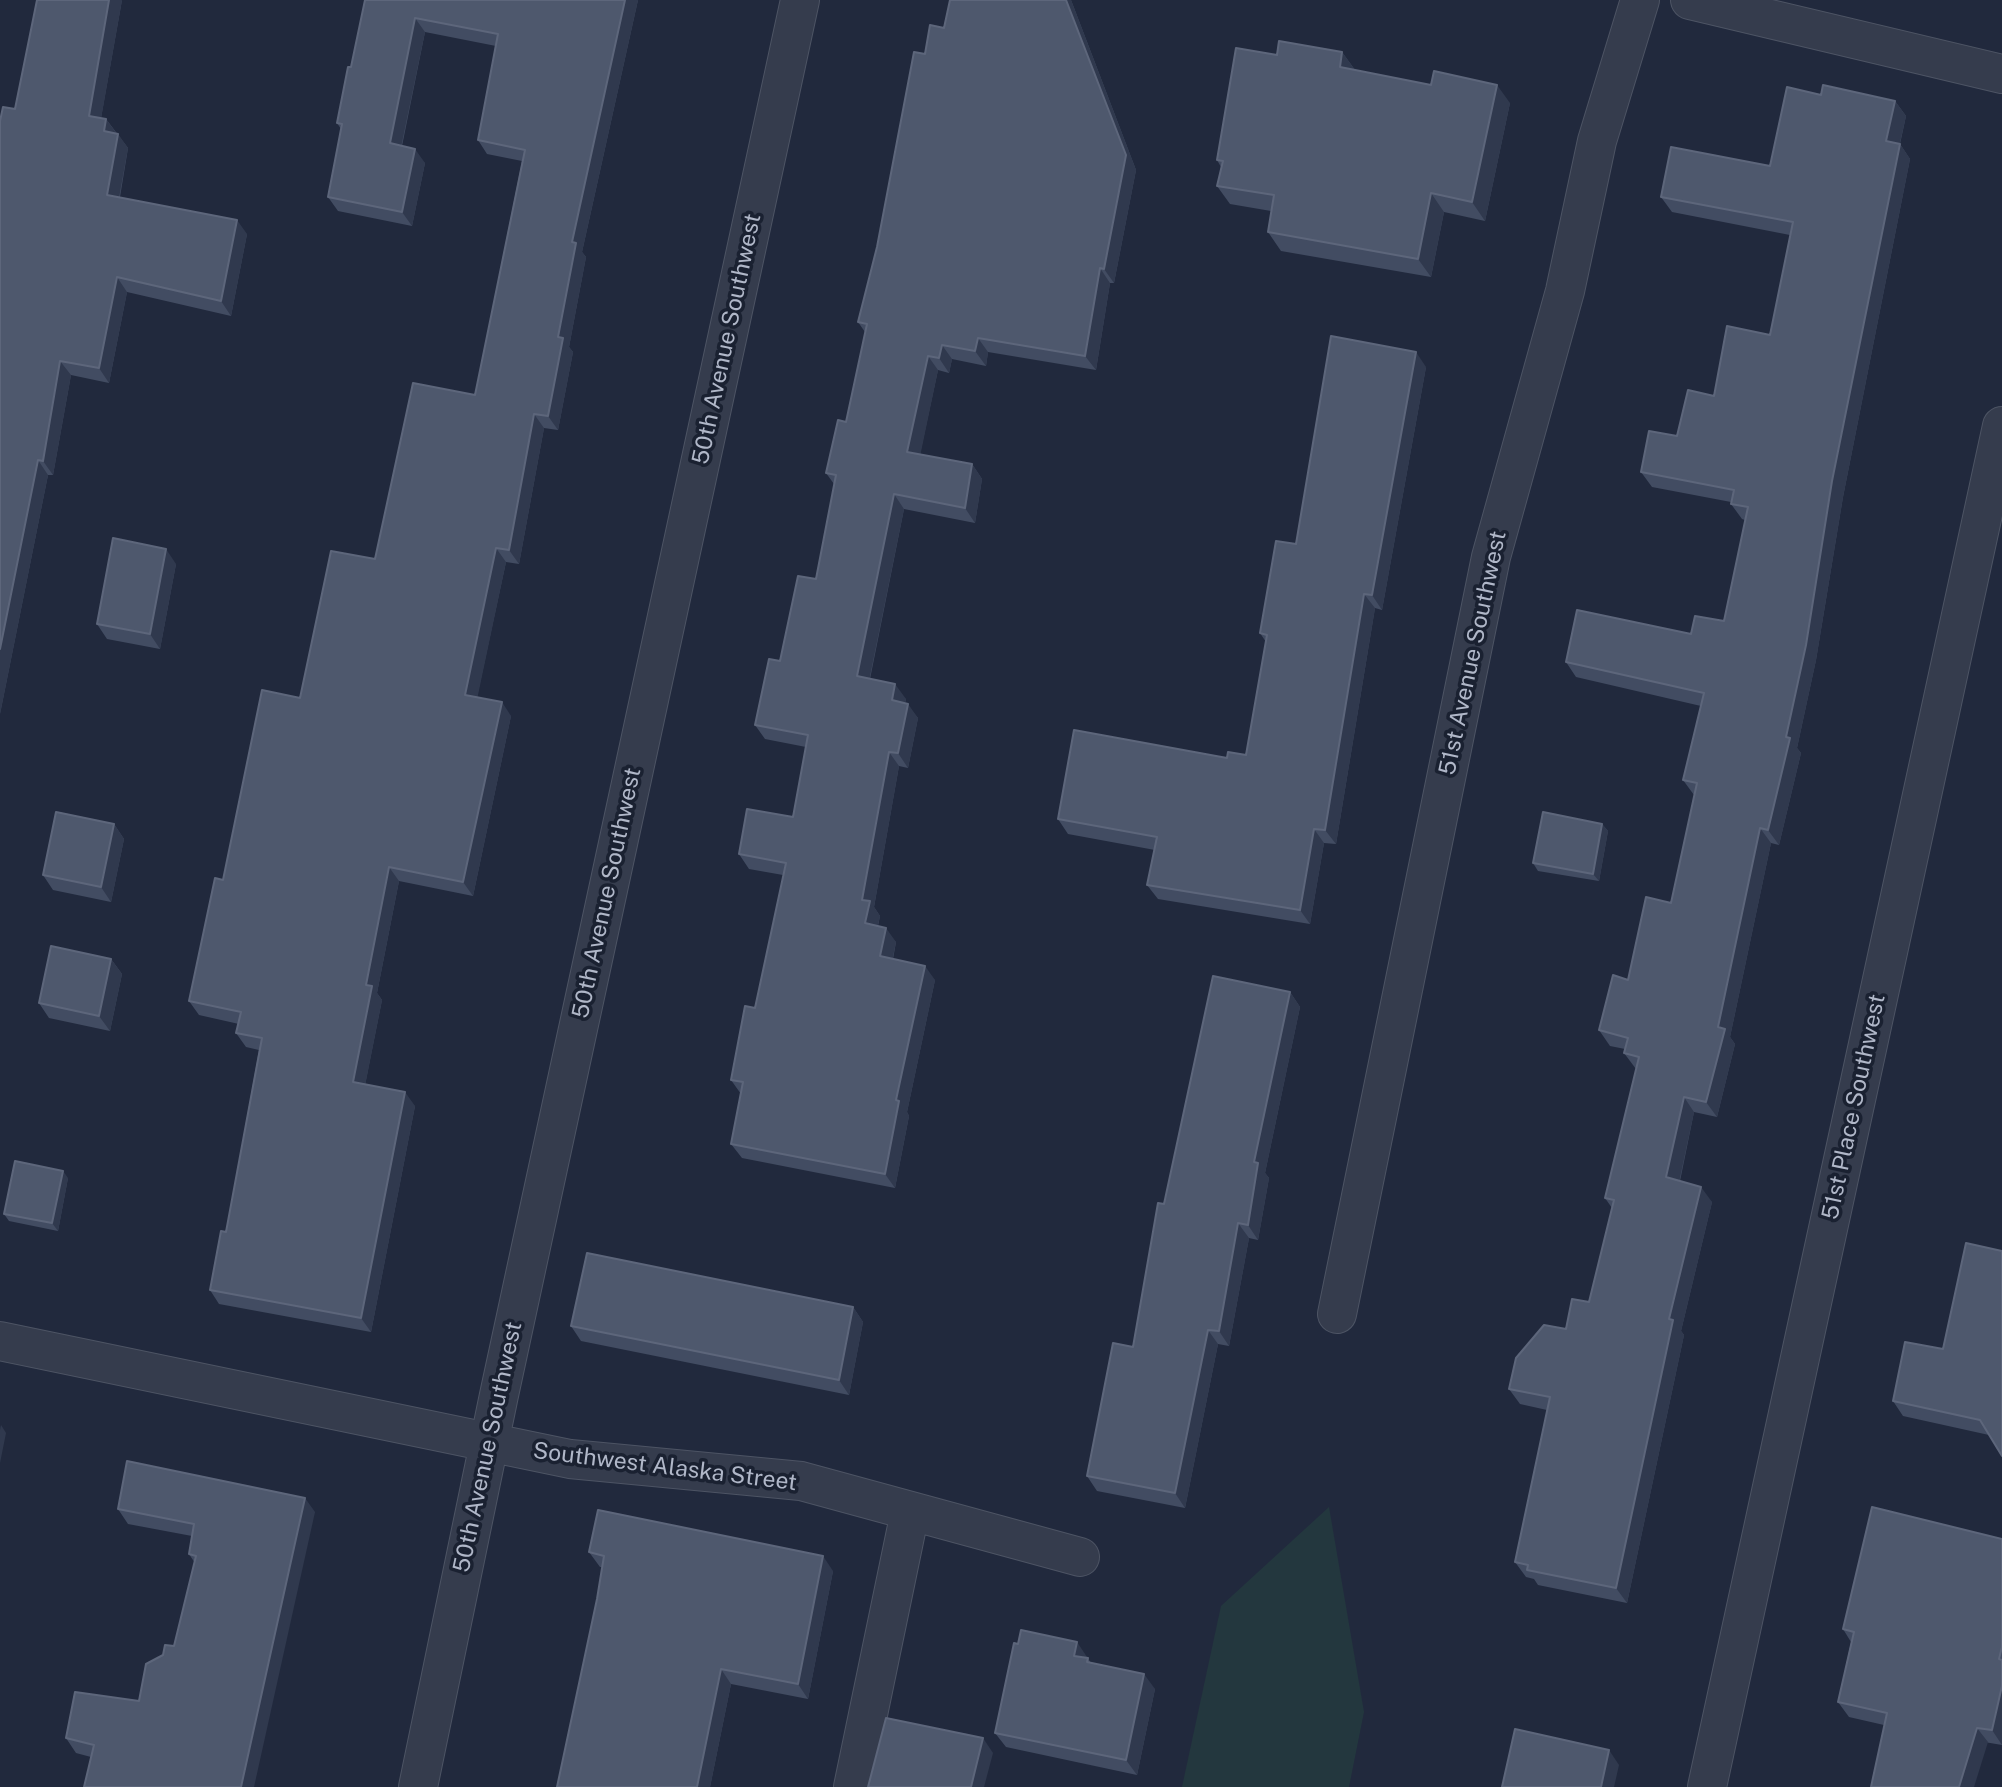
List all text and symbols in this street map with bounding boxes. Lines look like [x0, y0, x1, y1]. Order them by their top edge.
street label: 50th Avenue Southwest [687, 211, 767, 467]
street label: 51st Avenue Southwest [1434, 528, 1512, 778]
street label: 50th Avenue Southwest [567, 765, 647, 1021]
street label: 51st Place Southwest [1817, 992, 1891, 1222]
street label: 50th Avenue Southwest [448, 1319, 528, 1575]
street label: Southwest Alaska Street [531, 1437, 799, 1497]

